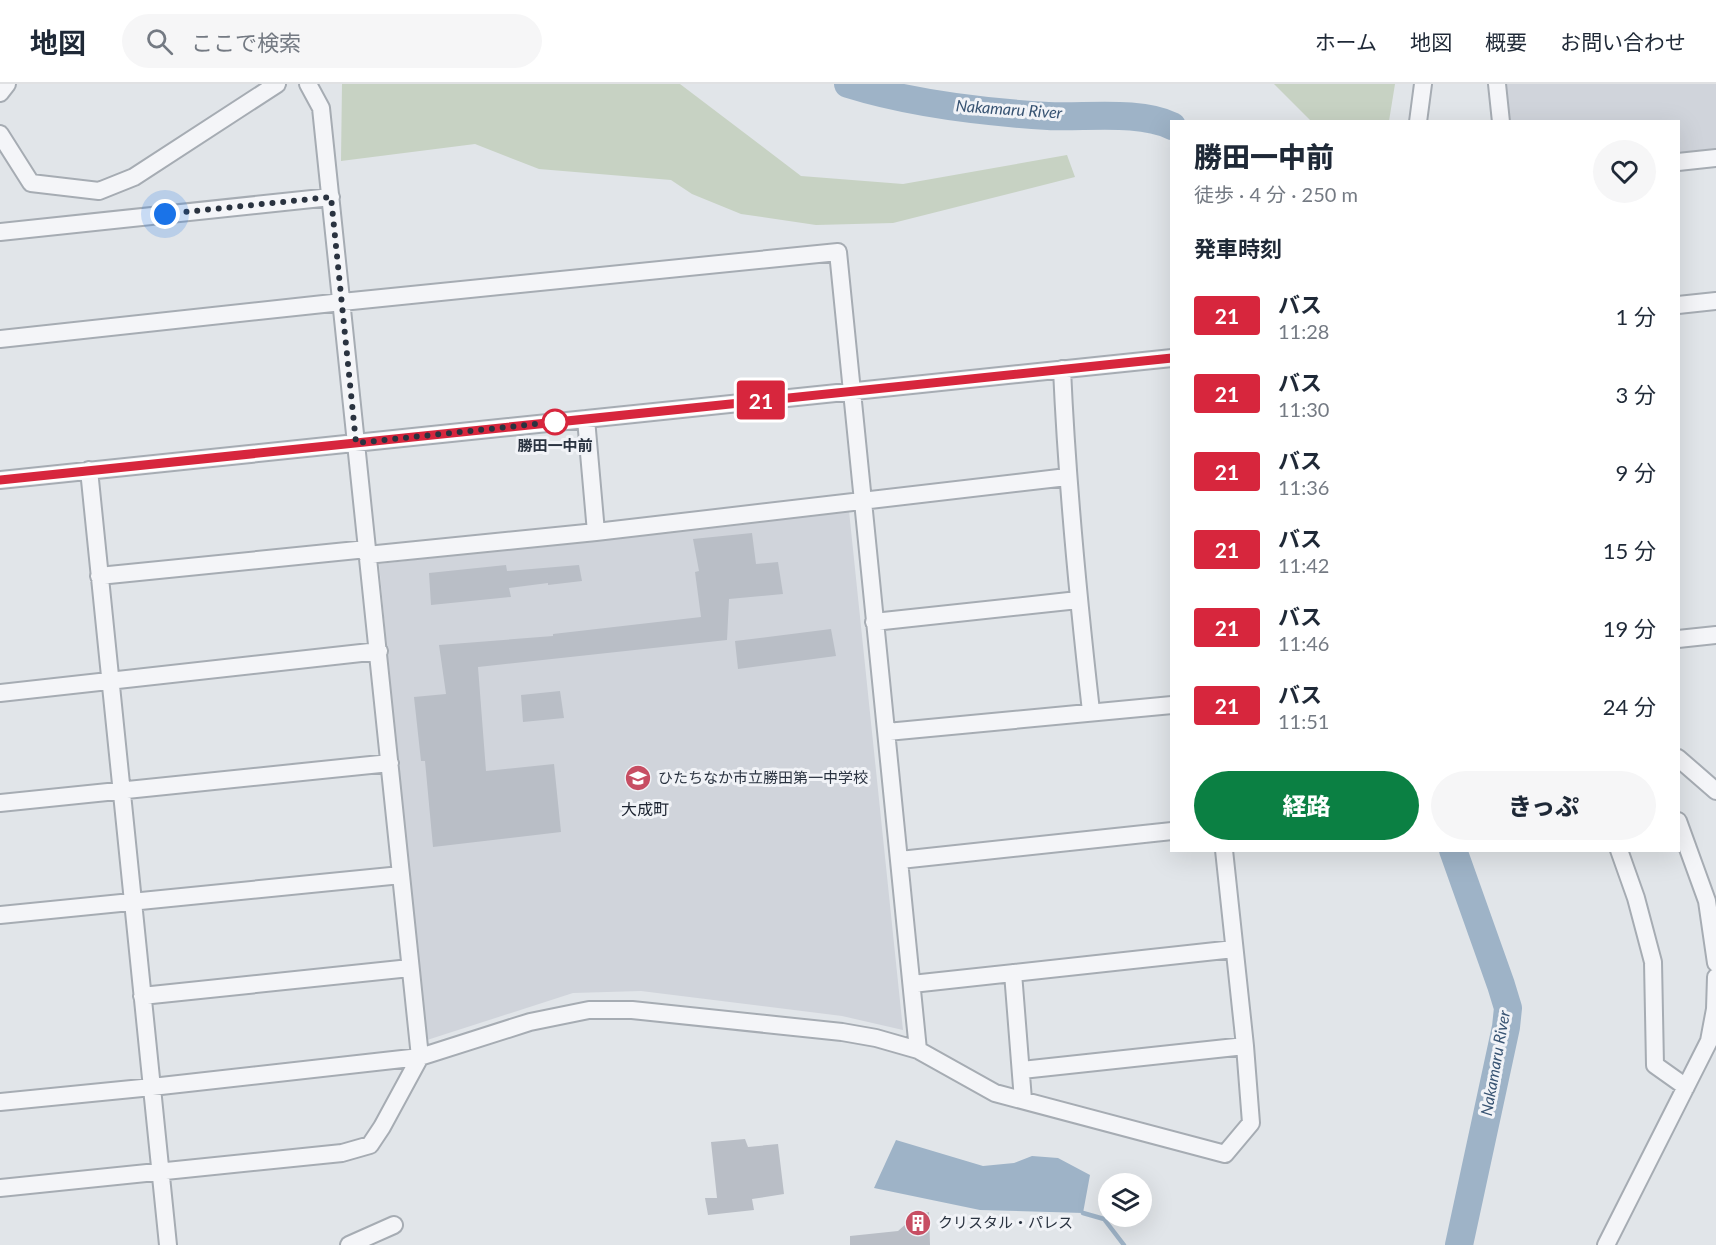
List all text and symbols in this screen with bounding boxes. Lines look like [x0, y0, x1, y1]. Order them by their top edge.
search box [122, 14, 542, 68]
text: 地図 [30, 25, 86, 59]
icon: search [143, 25, 176, 58]
text: ここで検索 [191, 29, 301, 56]
text: ホーム [1315, 29, 1377, 54]
text: 地図 [1410, 29, 1452, 54]
text: 概要 [1485, 29, 1527, 54]
text: お問い合わせ [1560, 29, 1686, 54]
water label: Nakamaru River [955, 95, 1063, 122]
text: 勝田一中前 [1194, 139, 1334, 173]
button: heart [1593, 140, 1656, 203]
text: 徒歩 · 4 分 · 250 m [1194, 182, 1358, 206]
your location [150, 199, 180, 229]
text: 発車時刻 [1194, 235, 1282, 262]
text: バス [1278, 291, 1322, 318]
text: 21 [1215, 303, 1239, 328]
text: 1 分 [1616, 303, 1656, 330]
text: 11:28 [1278, 319, 1329, 343]
text: バス [1278, 369, 1322, 396]
line badge: 21 [734, 380, 788, 420]
text: 21 [1215, 381, 1239, 406]
text: 3 分 [1616, 381, 1656, 408]
text: 21 [749, 388, 773, 413]
text: 11:30 [1278, 397, 1329, 421]
marker: 勝田一中前 [542, 409, 568, 435]
place label: 勝田一中前 [517, 436, 593, 454]
text: バス [1278, 447, 1322, 474]
text: 21 [1215, 459, 1239, 484]
text: 9 分 [1616, 459, 1656, 486]
text: 11:36 [1278, 475, 1329, 499]
text: バス [1278, 525, 1322, 552]
text: 21 [1215, 537, 1239, 562]
text: 15 分 [1603, 537, 1656, 564]
text: 11:42 [1278, 553, 1329, 577]
text: バス [1278, 603, 1322, 630]
text: 21 [1215, 615, 1239, 640]
text: 19 分 [1603, 615, 1656, 642]
text: 11:46 [1278, 631, 1329, 655]
text: バス [1278, 681, 1322, 708]
text: 21 [1215, 693, 1239, 718]
text: 24 分 [1603, 693, 1656, 720]
text: 11:51 [1278, 709, 1329, 733]
school or university icon: ひたちなか市立勝田第一中学校 [623, 763, 653, 793]
place label: ひたちなか市立勝田第一中学校 [658, 768, 868, 786]
button: 経路 [1194, 771, 1419, 840]
button: きっぷ [1431, 771, 1656, 840]
district label: 大成町 [621, 799, 669, 818]
water label: Nakamaru River [1476, 1008, 1513, 1117]
map controls [1098, 1173, 1152, 1227]
button: layers [1098, 1173, 1152, 1227]
building icon: クリスタル・パレス [903, 1208, 933, 1238]
place label: クリスタル・パレス [938, 1213, 1073, 1231]

